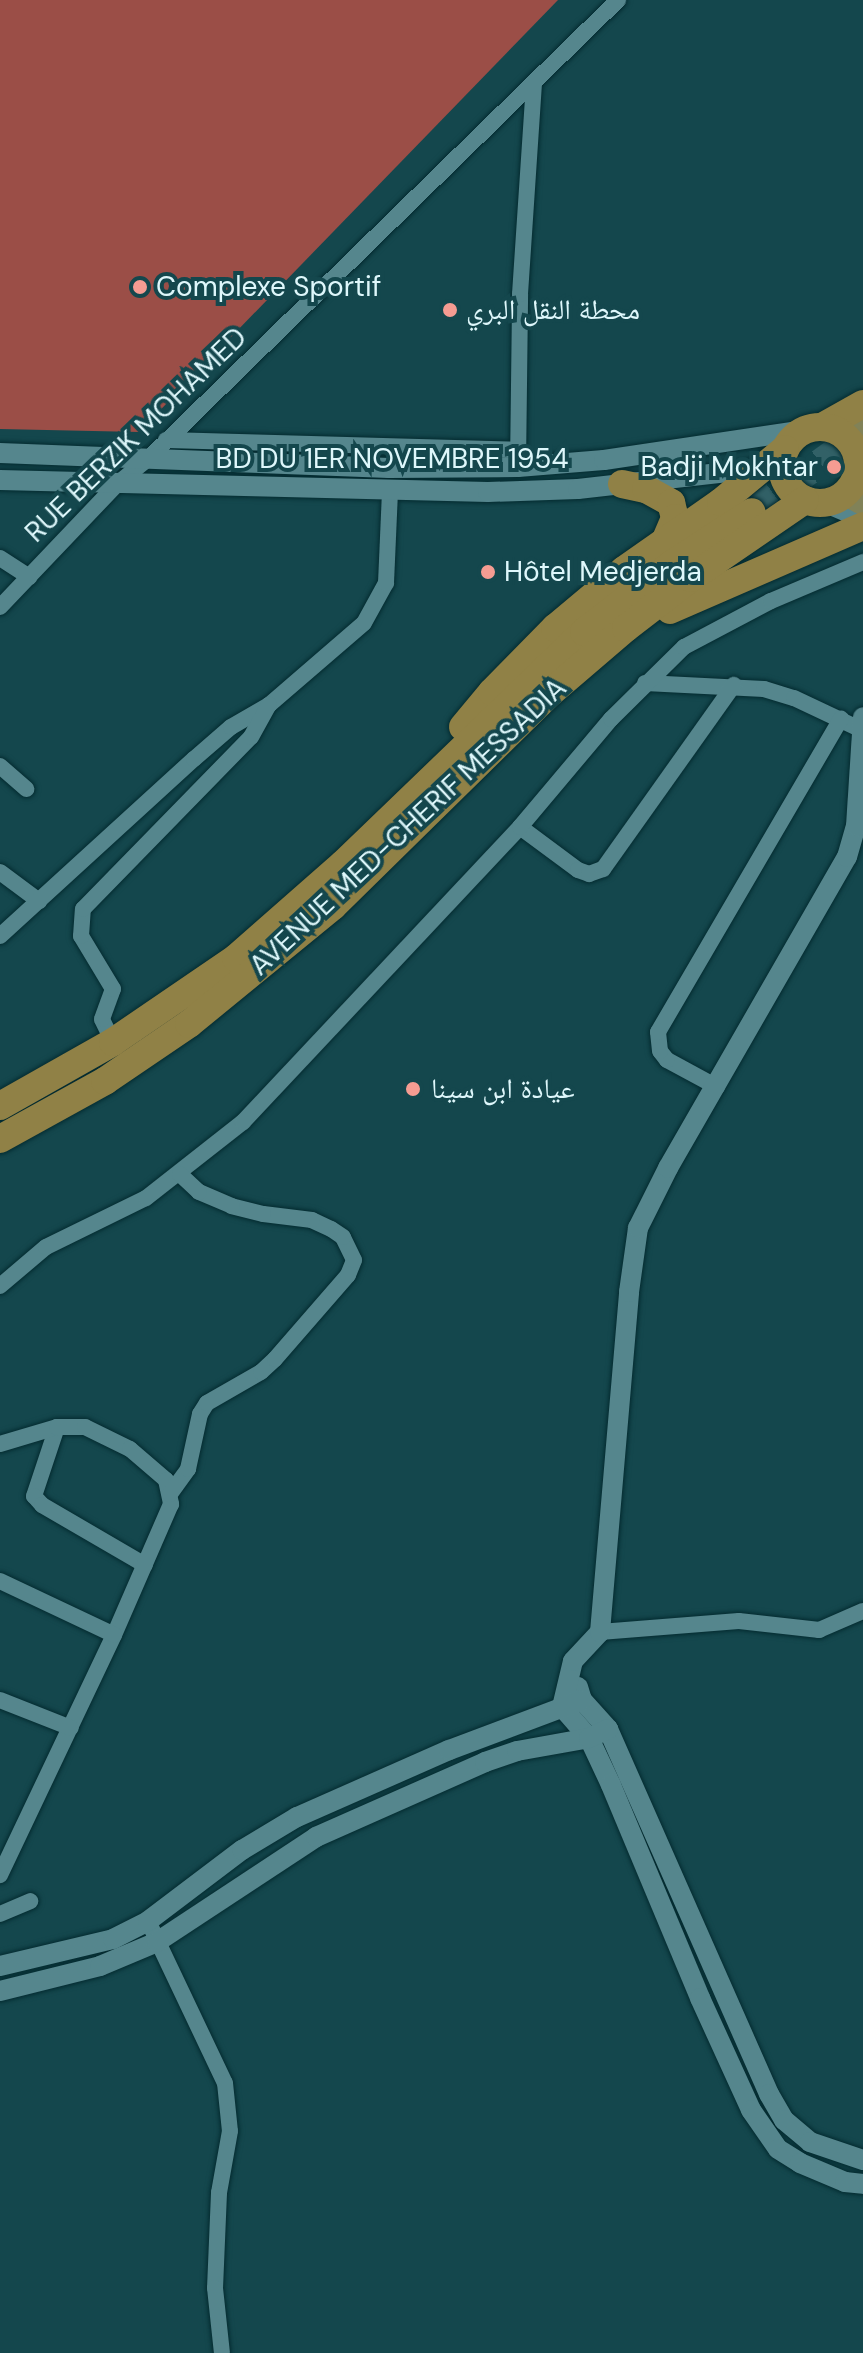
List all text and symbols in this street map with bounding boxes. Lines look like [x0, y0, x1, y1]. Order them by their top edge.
place label: Complexe Sportif [156, 270, 381, 304]
marker: Complexe Sportif [131, 278, 149, 296]
place label: محطة النقل البري [466, 293, 640, 327]
marker: محطة النقل البري [441, 301, 459, 319]
street label: RUE BERZIK MOHAMED [18, 321, 254, 549]
street label: BD DU 1ER NOVEMBRE 1954 [216, 442, 568, 476]
place label: Badji Mokhtar [640, 450, 818, 484]
marker: Badji Mokhtar [825, 458, 843, 476]
place label: Hôtel Medjerda [504, 555, 702, 589]
marker: Hôtel Medjerda [479, 563, 497, 581]
street label: AVENUE MED-CHERIF MESSADIA [243, 671, 573, 983]
place label: عيادة ابن سينا [431, 1072, 575, 1106]
marker: عيادة ابن سينا [402, 1078, 424, 1100]

